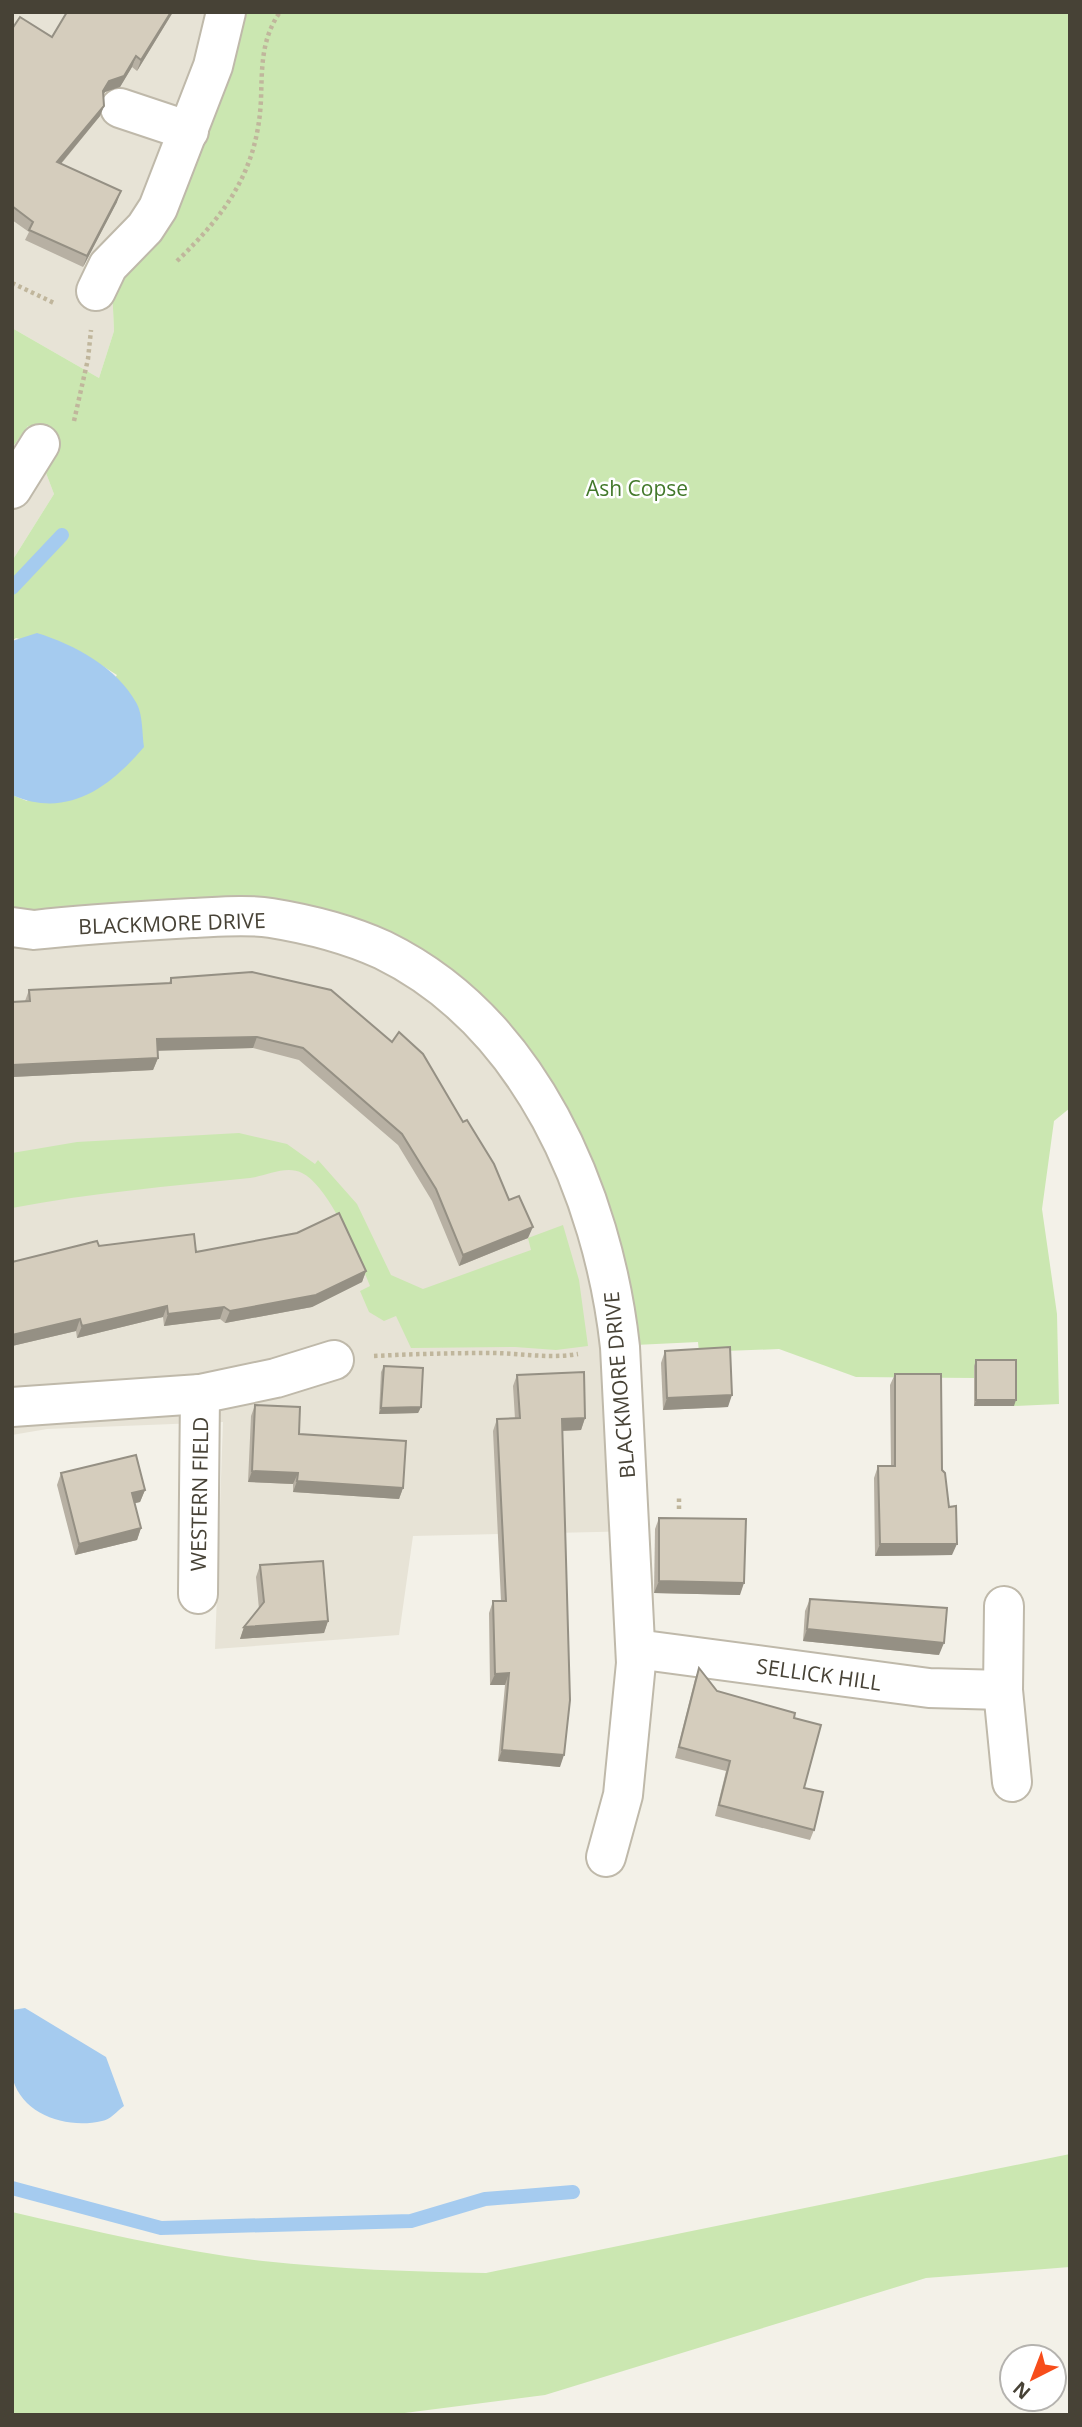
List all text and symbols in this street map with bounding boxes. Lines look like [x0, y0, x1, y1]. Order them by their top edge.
park label: Ash Copse [586, 474, 688, 502]
street label: BLACKMORE DRIVE [78, 906, 266, 940]
street label: BLACKMORE DRIVE [597, 1290, 641, 1480]
street label: WESTERN FIELD [184, 1416, 214, 1572]
street label: SELLICK HILL [755, 1651, 883, 1697]
north arrow [998, 2343, 1068, 2413]
text: N [1007, 2376, 1036, 2405]

